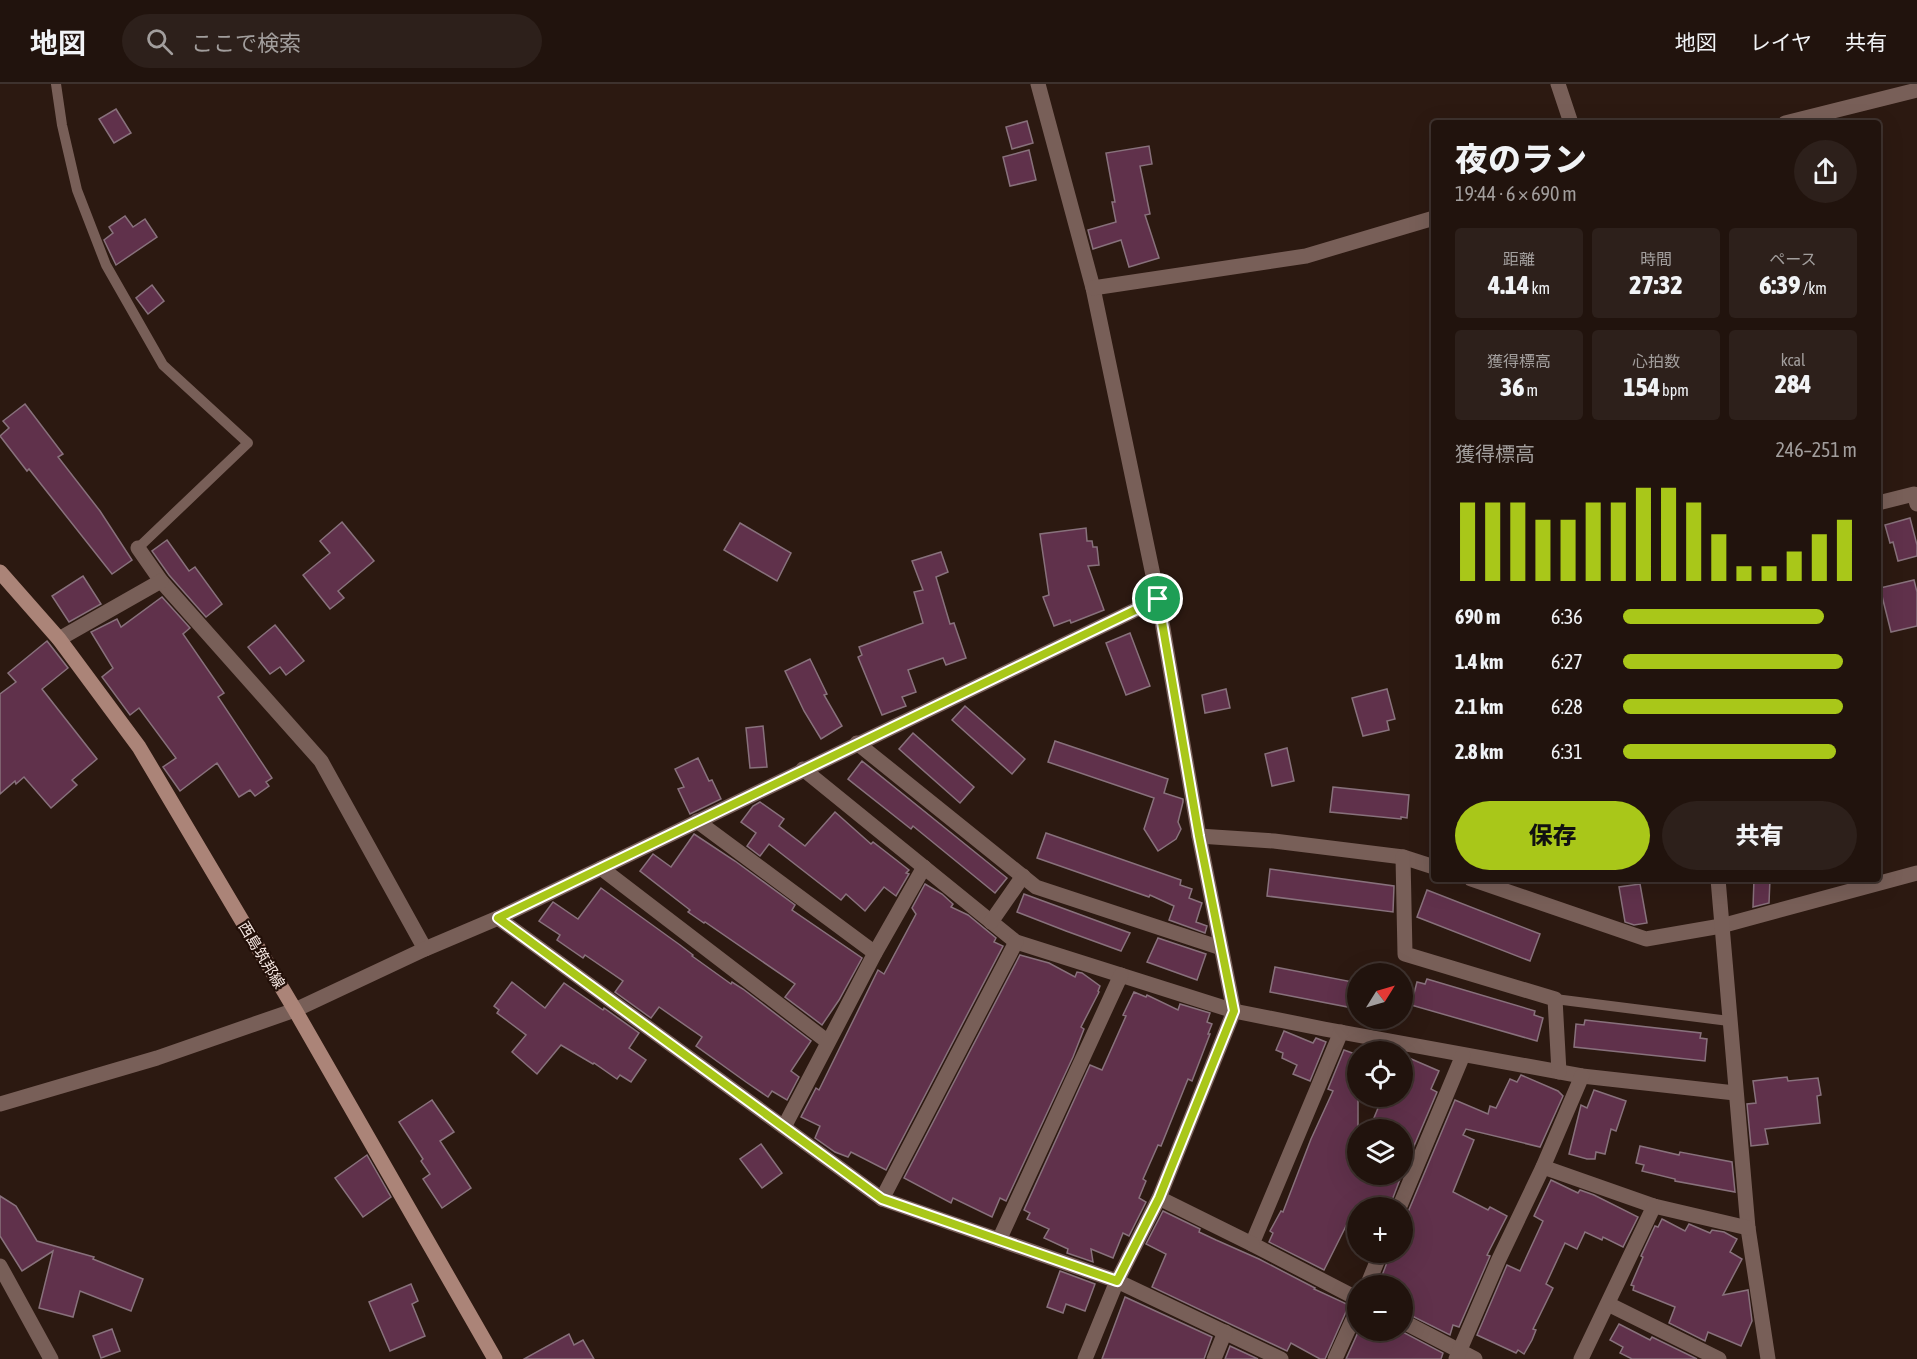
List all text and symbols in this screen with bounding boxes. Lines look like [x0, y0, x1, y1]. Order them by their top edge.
search box [122, 14, 542, 68]
icon: search [143, 25, 176, 58]
text: 地図 [30, 27, 86, 59]
text: ここで検索 [191, 30, 301, 56]
text: 地図 [1675, 30, 1717, 54]
text: レイヤ [1750, 30, 1812, 54]
text: 共有 [1845, 30, 1887, 54]
text: 夜のラン [1455, 140, 1587, 178]
button: share [1794, 140, 1857, 203]
text: 19:44 · 6 × 690 m [1455, 182, 1577, 205]
text: 距離 [1503, 250, 1535, 268]
text: 時間 [1640, 250, 1672, 268]
text: ペース [1769, 250, 1817, 268]
text: 4.14 [1488, 270, 1529, 300]
text: 27:32 [1629, 270, 1683, 300]
text: 6:39 [1759, 270, 1801, 300]
text: km [1529, 279, 1550, 297]
text: /km [1801, 279, 1827, 297]
text: kcal [1781, 351, 1805, 369]
text: 獲得標高 [1487, 352, 1551, 370]
text: 心拍数 [1632, 352, 1680, 370]
text: 284 [1775, 369, 1811, 399]
text: 36 [1500, 372, 1524, 402]
text: 154 [1623, 372, 1660, 402]
text: m [1524, 381, 1538, 399]
text: bpm [1660, 381, 1689, 399]
text: 246–251 m [1775, 438, 1857, 461]
text: 獲得標高 [1455, 442, 1535, 465]
pin [1132, 573, 1183, 624]
icon: arrive [1141, 582, 1174, 615]
text: 690 m [1455, 605, 1500, 628]
text: 6:36 [1551, 605, 1583, 628]
text: 1.4 km [1455, 650, 1503, 673]
text: 6:27 [1551, 650, 1583, 673]
text: 2.1 km [1455, 695, 1503, 718]
text: 6:28 [1551, 695, 1583, 718]
text: 2.8 km [1455, 740, 1503, 763]
text: 6:31 [1551, 740, 1583, 763]
button: 保存 [1455, 801, 1650, 870]
button: 共有 [1662, 801, 1857, 870]
street label: 西島筑邦線 [235, 918, 289, 992]
north arrow [1347, 963, 1413, 1029]
map controls [1347, 963, 1413, 1341]
button: locate [1347, 1041, 1413, 1107]
button: layers [1347, 1119, 1413, 1185]
button: + [1347, 1197, 1413, 1263]
button: − [1347, 1275, 1413, 1341]

